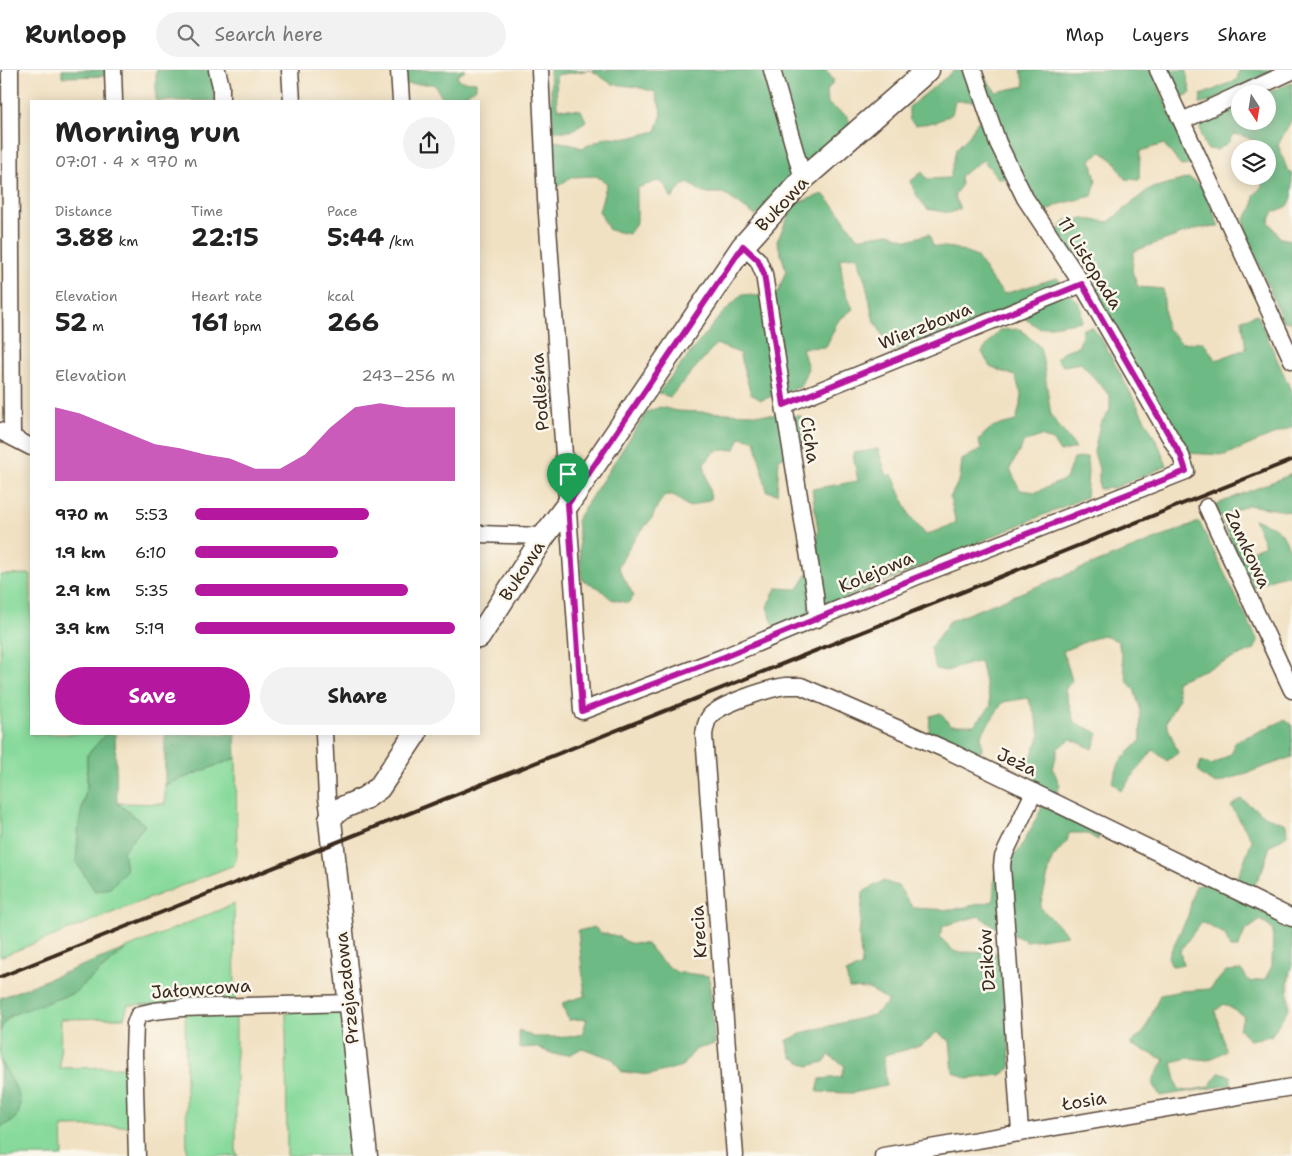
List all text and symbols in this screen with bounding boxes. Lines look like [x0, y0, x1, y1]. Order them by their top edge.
search box [156, 12, 506, 57]
text: Runloop [25, 19, 126, 51]
icon: search [174, 21, 202, 49]
text: Search here [214, 22, 323, 47]
text: Map [1066, 23, 1104, 47]
text: Layers [1132, 23, 1189, 47]
text: Share [1217, 23, 1267, 47]
north arrow [1231, 85, 1276, 130]
map controls [1231, 85, 1276, 185]
text: Morning run [55, 113, 240, 151]
button: share [403, 117, 455, 169]
button: layers [1231, 140, 1276, 185]
text: 07:01 · 4 × 970 m [55, 151, 197, 172]
street label: Bukowa [750, 171, 814, 237]
text: Distance [55, 202, 112, 220]
text: Time [191, 202, 223, 220]
text: Pace [327, 202, 358, 220]
street label: 11 Listopada [1052, 212, 1128, 314]
text: 3.88 [55, 220, 114, 254]
text: 22:15 [191, 220, 259, 254]
text: 5:44 [327, 220, 384, 254]
text: km [114, 232, 138, 250]
text: /km [384, 232, 414, 250]
text: Elevation [55, 287, 118, 305]
text: Heart rate [191, 287, 262, 305]
text: kcal [327, 287, 354, 305]
street label: Wierzbowa [875, 296, 975, 356]
text: 52 [55, 305, 87, 339]
text: 161 [191, 305, 229, 339]
text: 266 [327, 305, 379, 339]
text: m [87, 317, 104, 335]
text: bpm [229, 317, 262, 335]
street label: Podleśna [525, 352, 555, 432]
text: Elevation [55, 365, 127, 386]
text: 243–256 m [361, 365, 455, 386]
street label: Cicha [794, 415, 826, 465]
pin [547, 453, 589, 504]
icon: arrive [554, 460, 582, 488]
text: 970 m [55, 504, 108, 525]
text: 5:53 [135, 504, 169, 525]
street label: Zamkowa [1219, 506, 1277, 592]
street label: Bukowa [494, 536, 550, 606]
text: 1.9 km [55, 542, 106, 563]
text: 6:10 [135, 542, 166, 563]
street label: Kolejowa [835, 546, 917, 598]
text: 2.9 km [55, 580, 110, 601]
text: 5:35 [135, 580, 168, 601]
text: 3.9 km [55, 618, 110, 639]
text: 5:19 [135, 618, 165, 639]
button: Save [55, 667, 250, 725]
button: Share [260, 667, 455, 725]
street label: Jeża [993, 742, 1041, 782]
street label: Krecia [685, 905, 713, 959]
street label: Dzików [973, 928, 1001, 992]
street label: Przejazdowa [329, 931, 365, 1045]
street label: Jałowcowa [150, 974, 252, 1004]
street label: Łosia [1059, 1086, 1108, 1117]

